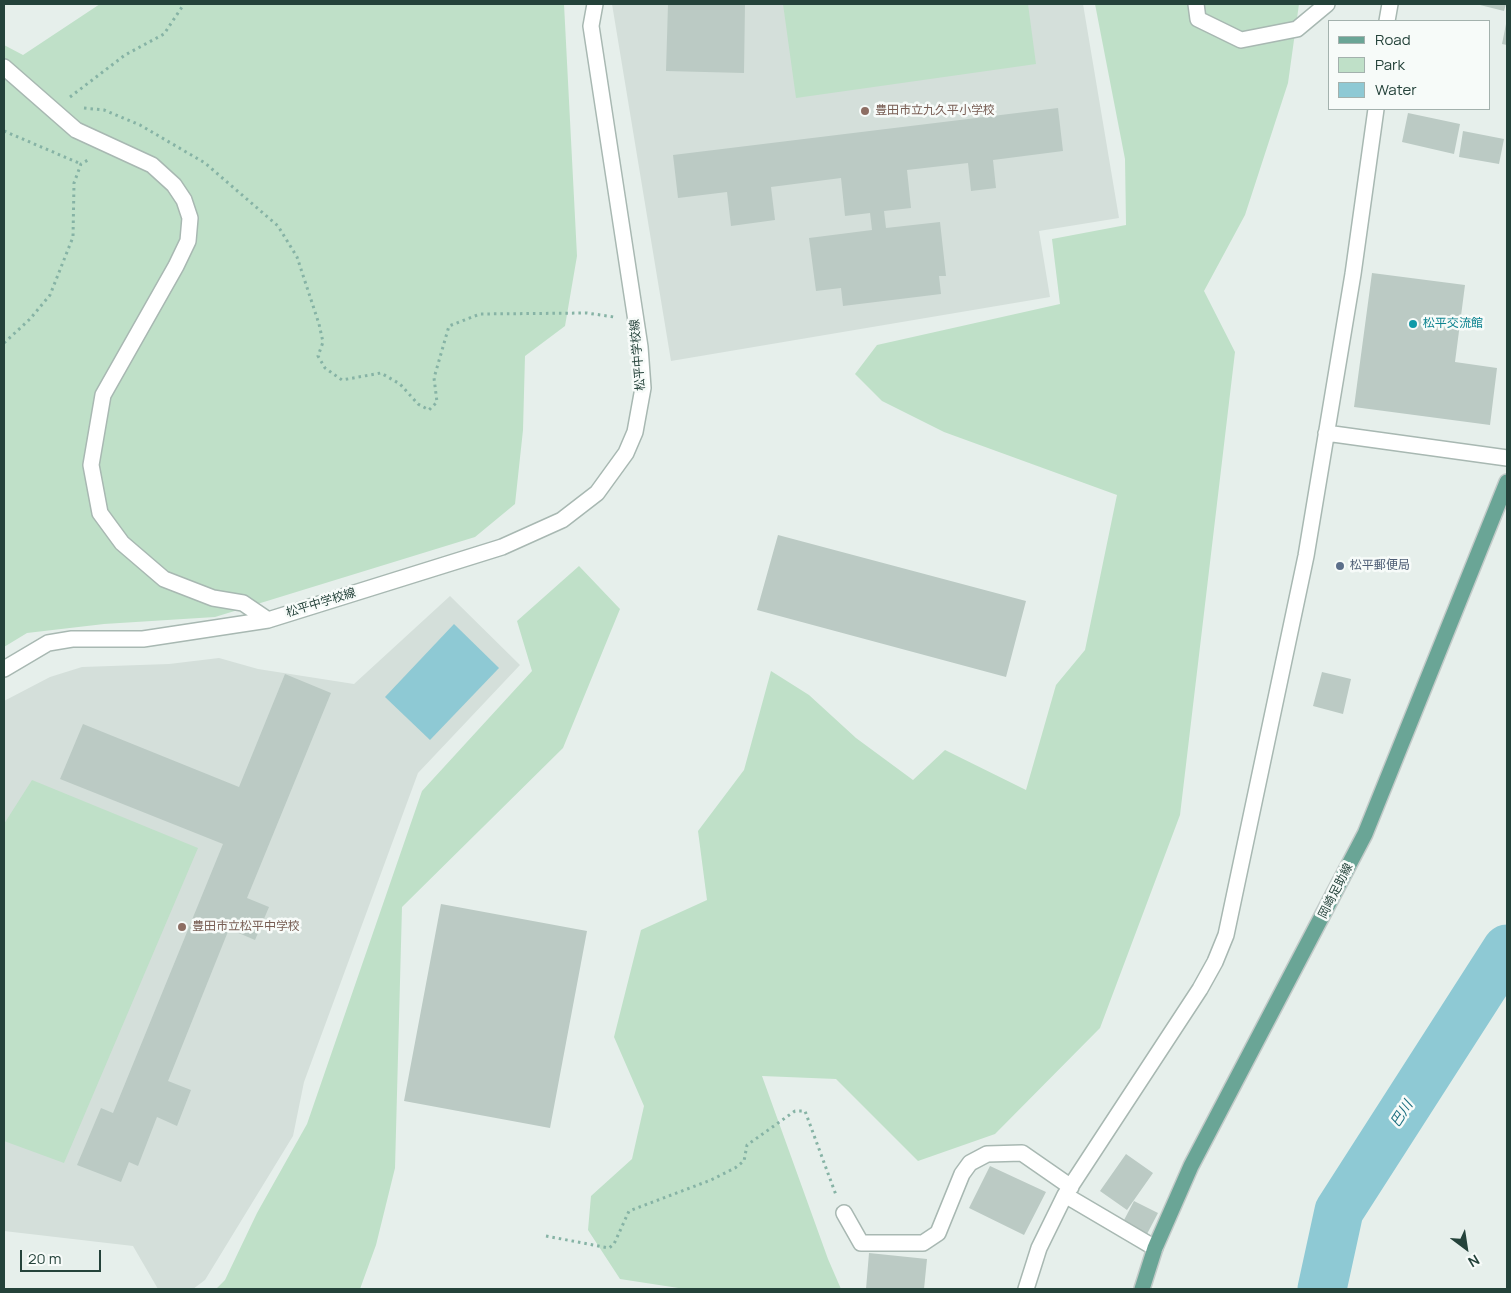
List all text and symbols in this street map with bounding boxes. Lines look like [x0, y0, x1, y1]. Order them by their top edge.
legend [1328, 20, 1491, 110]
text: Road [1375, 29, 1411, 50]
text: Park [1375, 54, 1405, 75]
text: Water [1375, 79, 1417, 100]
place label: 豊田市立九久平小学校 [875, 104, 995, 118]
marker: 豊田市立九久平小学校 [859, 105, 871, 117]
place label: 松平交流館 [1423, 317, 1483, 331]
marker: 松平交流館 [1407, 318, 1419, 330]
street label: 松平中学校線 [628, 319, 648, 391]
place label: 松平郵便局 [1350, 559, 1410, 573]
marker: 松平郵便局 [1334, 560, 1346, 572]
street label: 松平中学校線 [284, 586, 358, 620]
street label: 岡崎足助線 [1316, 861, 1356, 921]
place label: 豊田市立松平中学校 [192, 920, 300, 934]
marker: 豊田市立松平中学校 [176, 921, 188, 933]
water label: 巴川 [1387, 1098, 1417, 1130]
north arrow [1441, 1223, 1491, 1273]
scale bar [22, 1240, 104, 1272]
text: 20 m [28, 1248, 61, 1269]
text: N [1465, 1251, 1483, 1272]

